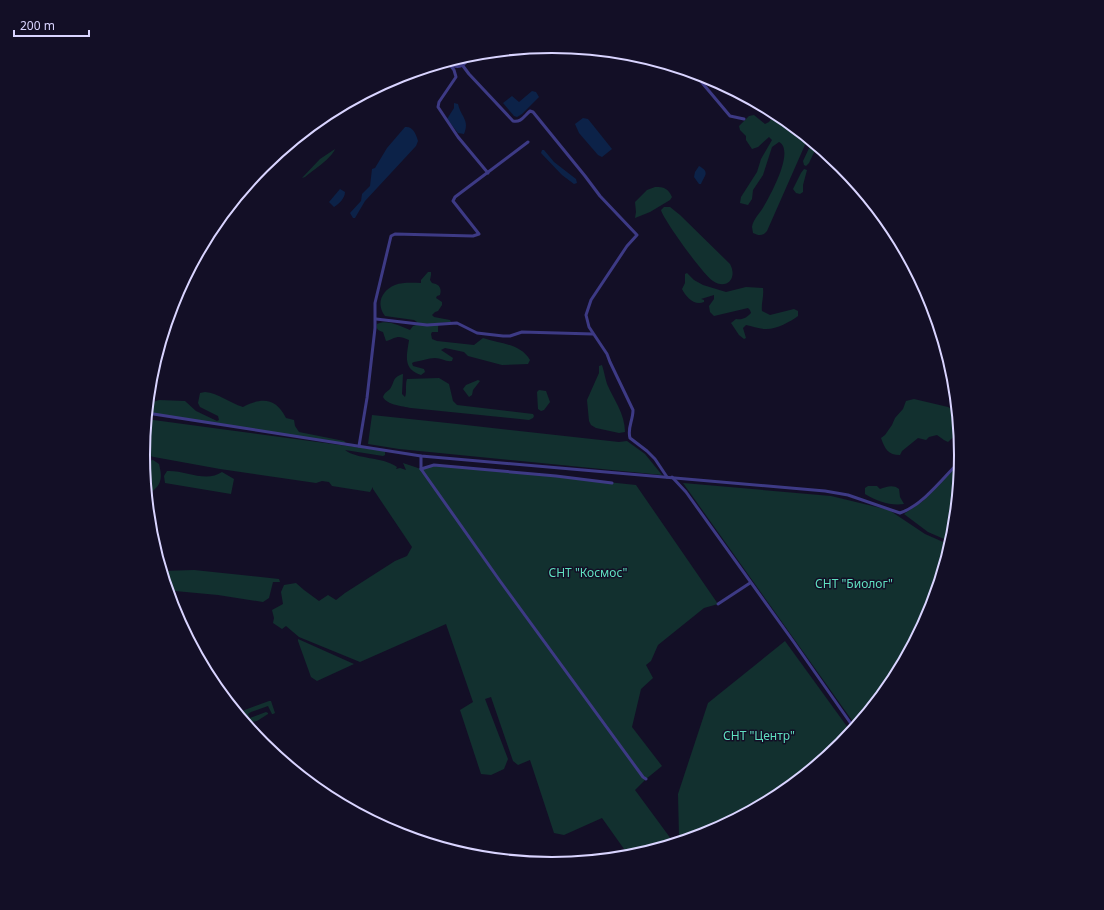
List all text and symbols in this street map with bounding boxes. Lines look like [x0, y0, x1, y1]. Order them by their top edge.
scale bar [14, 12, 89, 38]
text: 200 m [20, 17, 55, 34]
park label: СНТ "Космос" [549, 564, 628, 581]
park label: СНТ "Биолог" [815, 575, 893, 592]
park label: СНТ "Центр" [723, 727, 795, 744]

